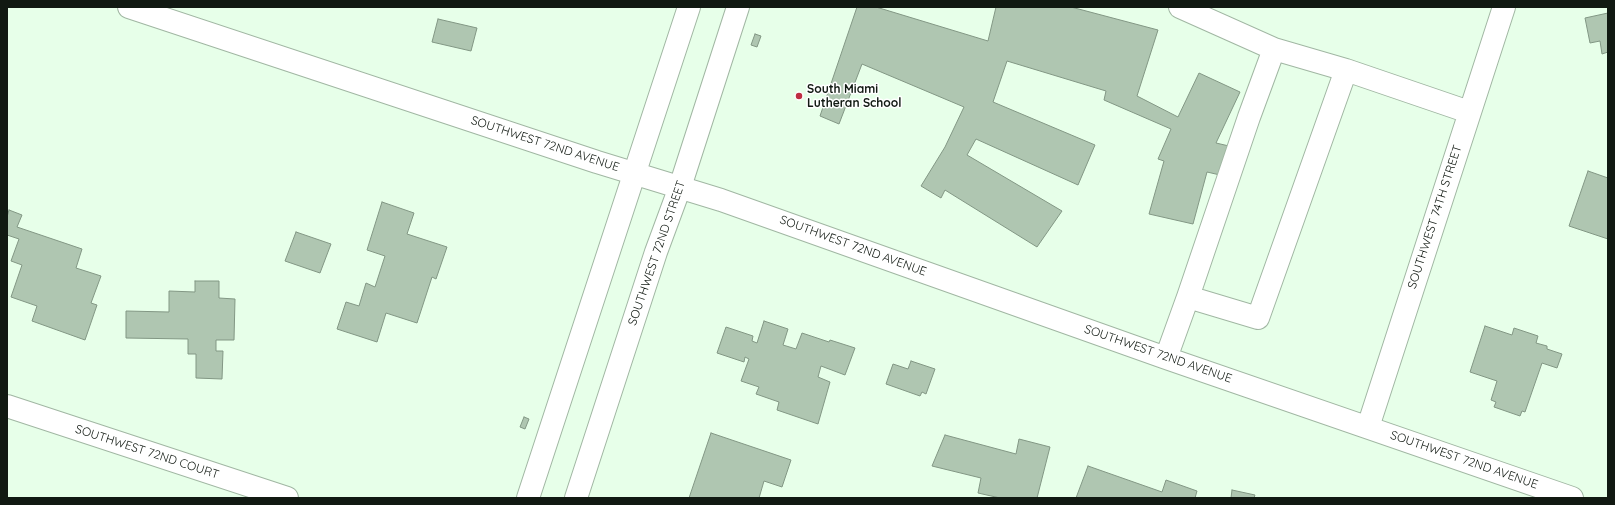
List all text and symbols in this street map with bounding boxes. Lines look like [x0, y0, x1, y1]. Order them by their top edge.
place label: South Miami Lutheran School [807, 82, 902, 110]
marker: South Miami Lutheran School [794, 91, 804, 101]
street label: SOUTHWEST 72ND AVENUE [469, 113, 621, 175]
street label: SOUTHWEST 74TH STREET [1405, 143, 1465, 291]
street label: SOUTHWEST 72ND STREET [625, 179, 689, 327]
street label: SOUTHWEST 72ND AVENUE [778, 213, 928, 279]
street label: SOUTHWEST 72ND AVENUE [1082, 322, 1234, 386]
street label: SOUTHWEST 72ND COURT [73, 422, 221, 482]
street label: SOUTHWEST 72ND AVENUE [1388, 428, 1540, 492]

